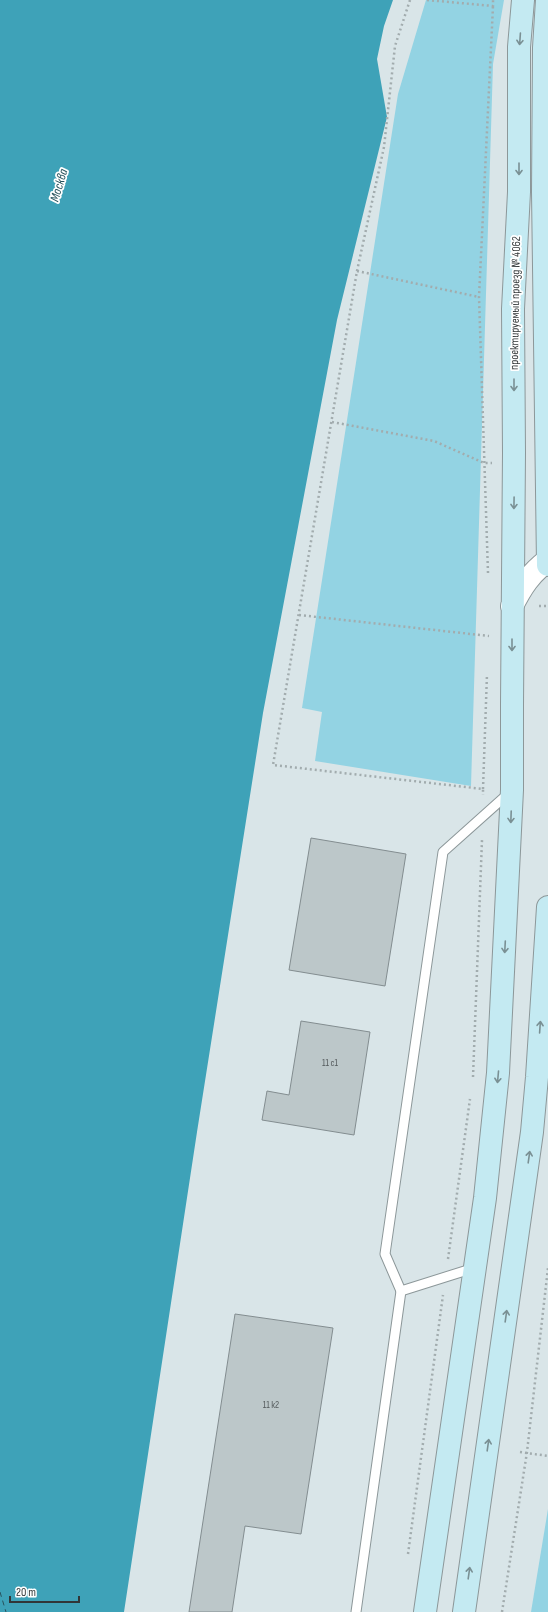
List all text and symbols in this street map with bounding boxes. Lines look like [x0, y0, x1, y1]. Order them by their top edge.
one-way arrow [516, 32, 523, 45]
one-way arrow [515, 162, 523, 175]
water label: Москва [46, 166, 72, 204]
street label: проектируемый проезд № 4062 [507, 236, 524, 370]
one-way arrow [510, 378, 518, 391]
one-way arrow [510, 496, 518, 509]
one-way arrow [508, 638, 516, 651]
one-way arrow [508, 810, 515, 823]
one-way arrow [501, 940, 509, 953]
one-way arrow [537, 1021, 544, 1034]
house number: 11 с1 [322, 1057, 339, 1069]
one-way arrow [494, 1070, 501, 1083]
one-way arrow [525, 1151, 533, 1164]
one-way arrow [502, 1310, 510, 1323]
house number: 11 к2 [263, 1399, 279, 1411]
one-way arrow [484, 1439, 492, 1452]
one-way arrow [465, 1567, 473, 1580]
scale bar [10, 1578, 79, 1604]
text: 20 m [16, 1585, 36, 1600]

